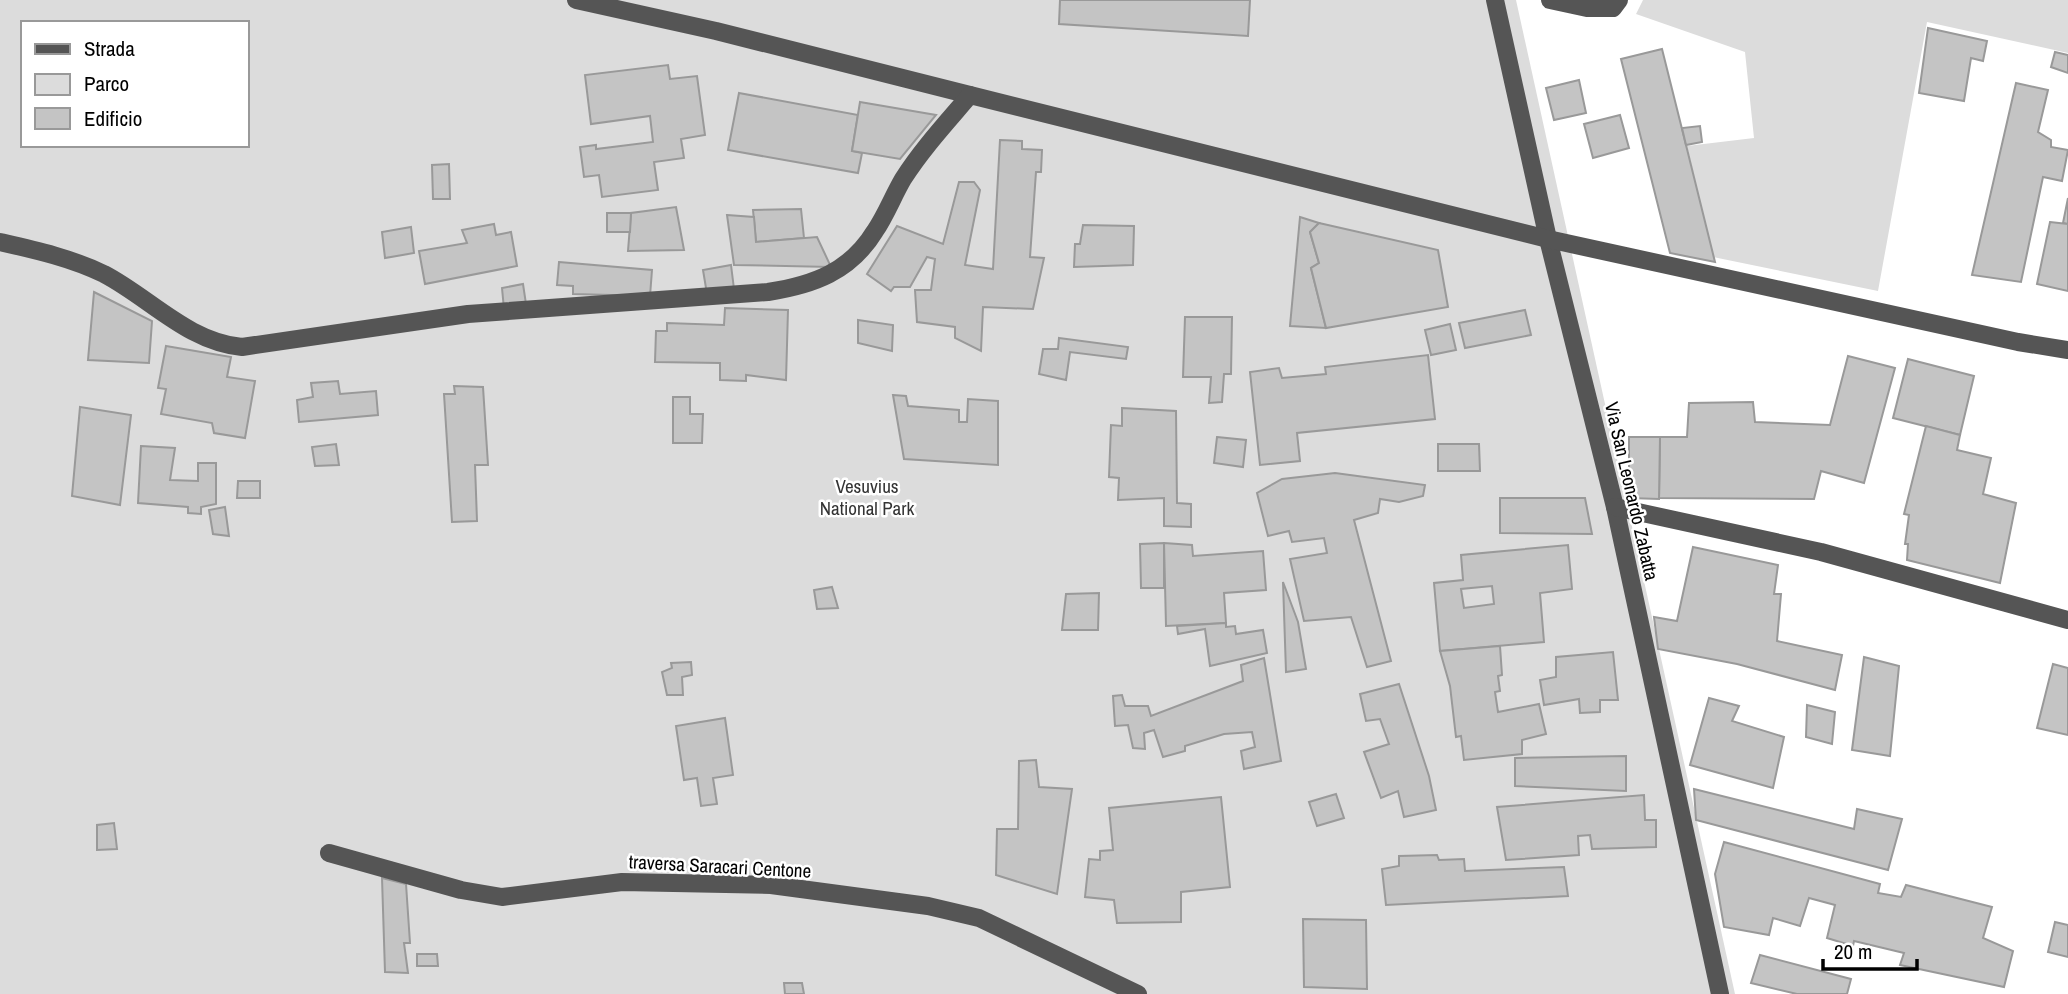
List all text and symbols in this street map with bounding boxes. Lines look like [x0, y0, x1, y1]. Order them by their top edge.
legend [21, 21, 248, 147]
text: Strada [84, 34, 135, 63]
text: Parco [84, 69, 129, 98]
text: Edificio [84, 104, 142, 133]
street label: Via San Leonardo Zabatta [1599, 399, 1665, 583]
park label: Vesuvius National Park [820, 473, 914, 521]
street label: traversa Saracari Centone [628, 848, 812, 884]
scale bar [1823, 928, 1918, 972]
text: 20 m [1834, 937, 1872, 966]

